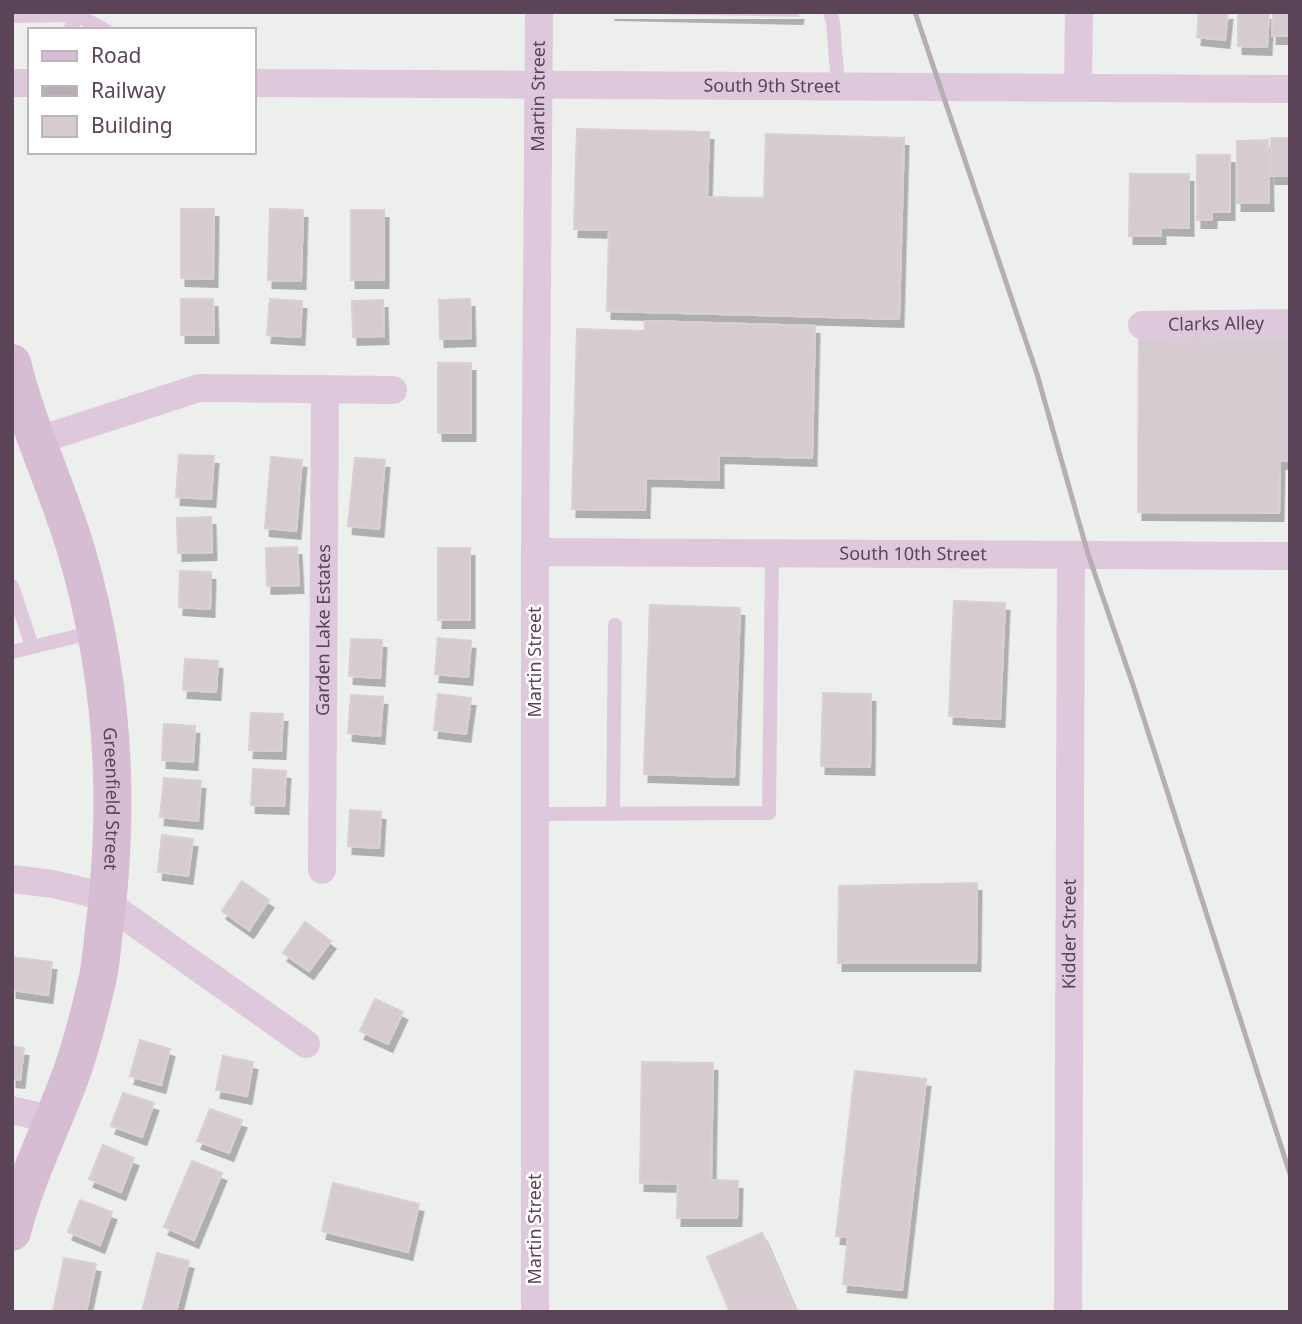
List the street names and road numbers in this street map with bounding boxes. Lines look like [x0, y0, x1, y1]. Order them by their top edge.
street label: Martin Street [525, 40, 550, 152]
street label: South 9th Street [703, 73, 841, 97]
street label: Clarks Alley [1168, 310, 1265, 336]
street label: South 10th Street [839, 541, 987, 565]
street label: Garden Lake Estates [310, 544, 335, 716]
street label: Martin Street [522, 606, 546, 718]
street label: Greenfield Street [98, 726, 125, 872]
street label: Kidder Street [1056, 878, 1081, 989]
street label: Martin Street [522, 1173, 546, 1285]

